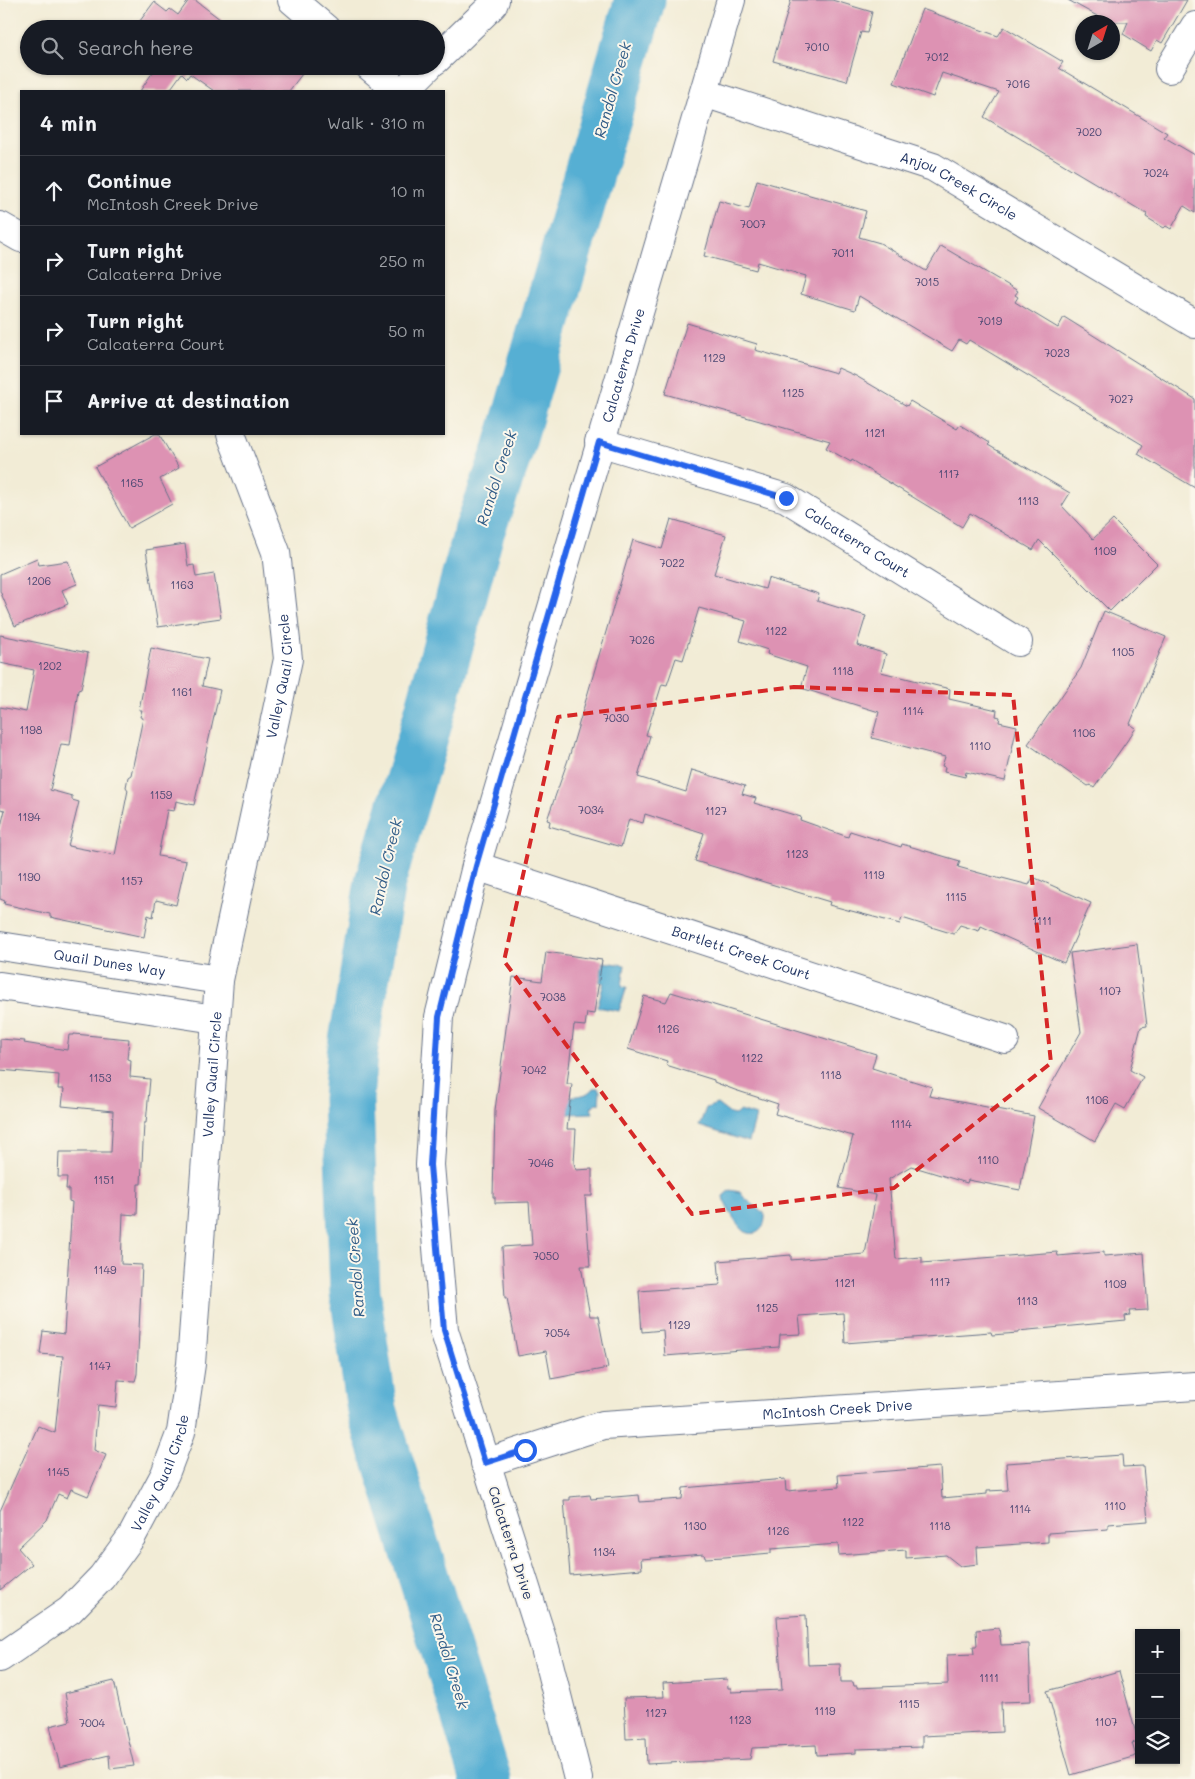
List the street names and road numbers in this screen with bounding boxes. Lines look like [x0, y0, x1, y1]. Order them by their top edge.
street label: Anjou Creek Circle [898, 147, 1021, 224]
street label: Calcaterra Drive [597, 306, 649, 425]
street label: Calcaterra Court [801, 502, 914, 582]
street label: Valley Quail Circle [261, 613, 297, 740]
street label: Bartlett Creek Court [669, 921, 813, 984]
street label: Quail Dunes Way [52, 944, 167, 981]
street label: Valley Quail Circle [198, 1010, 226, 1138]
street label: McIntosh Creek Drive [762, 1395, 913, 1423]
street label: Valley Quail Circle [126, 1413, 192, 1535]
street label: Calcaterra Drive [484, 1484, 539, 1602]

